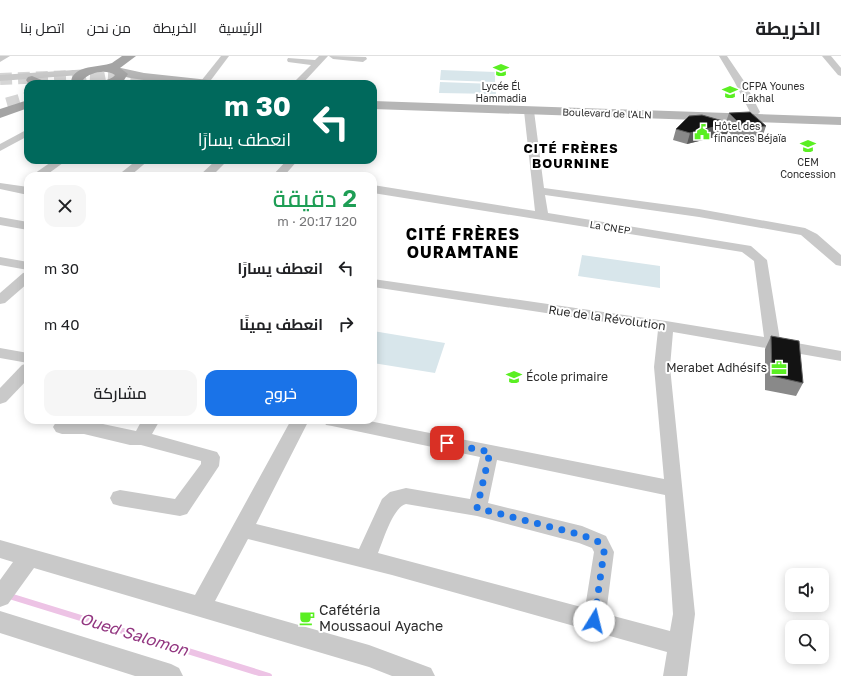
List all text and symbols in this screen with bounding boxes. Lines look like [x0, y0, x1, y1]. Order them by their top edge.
text: الخريطة [755, 16, 821, 39]
text: اتصل بنا [20, 19, 65, 36]
text: من نحن [87, 19, 131, 36]
text: الخريطة [153, 19, 197, 36]
text: الرئيسية [219, 19, 263, 36]
school or university icon: Lycée Él Hammadia [492, 61, 510, 79]
place label: Lycée Él Hammadia [475, 80, 527, 104]
place label: CFPA Younes Lakhal [742, 80, 805, 104]
school or university icon: CFPA Younes Lakhal [721, 83, 739, 101]
text: 30 m [224, 89, 291, 122]
icon: left [305, 96, 357, 148]
street label: Boulevard de l'ALN [562, 105, 652, 121]
place label: Hôtel des finances Béjaïa [714, 120, 787, 144]
public building icon: Hôtel des finances Béjaïa [693, 123, 711, 141]
text: انعطف يسارًا [198, 128, 291, 150]
school or university icon: CEM Concession [799, 137, 817, 155]
district label: CITÉ FRÈRES BOURNINE [523, 140, 619, 171]
place label: CEM Concession [780, 156, 836, 180]
text: 2 دقيقة [273, 183, 357, 212]
button: close [44, 185, 86, 227]
text: 120 m · 20:17 [277, 213, 357, 229]
street label: La CNEP [589, 218, 632, 236]
district label: CITÉ FRÈRES OURAMTANE [406, 224, 520, 262]
icon: left [335, 257, 357, 279]
text: 30 m [44, 259, 79, 277]
text: انعطف يسارًا [237, 259, 323, 277]
street label: Rue de la Révolution [547, 302, 667, 333]
icon: right [335, 313, 357, 335]
text: 40 m [44, 315, 80, 333]
text: انعطف يمينًا [239, 315, 323, 333]
office icon: Merabet Adhésifs [770, 359, 788, 377]
place label: Merabet Adhésifs [666, 360, 767, 375]
school or university icon: École primaire [505, 368, 523, 386]
place label: École primaire [526, 369, 608, 384]
button: مشاركة [44, 370, 197, 416]
button: خروج [205, 370, 357, 416]
pin [430, 426, 464, 460]
icon: arrive [436, 432, 458, 454]
map controls [785, 568, 829, 664]
button: sound [785, 568, 829, 612]
position arrow [573, 600, 615, 642]
place label: Cafétéria Moussaoui Ayache [319, 601, 443, 634]
water label: Oued Salomon [77, 608, 192, 660]
cafe icon: Cafétéria Moussaoui Ayache [298, 609, 316, 627]
button: search [785, 620, 829, 664]

